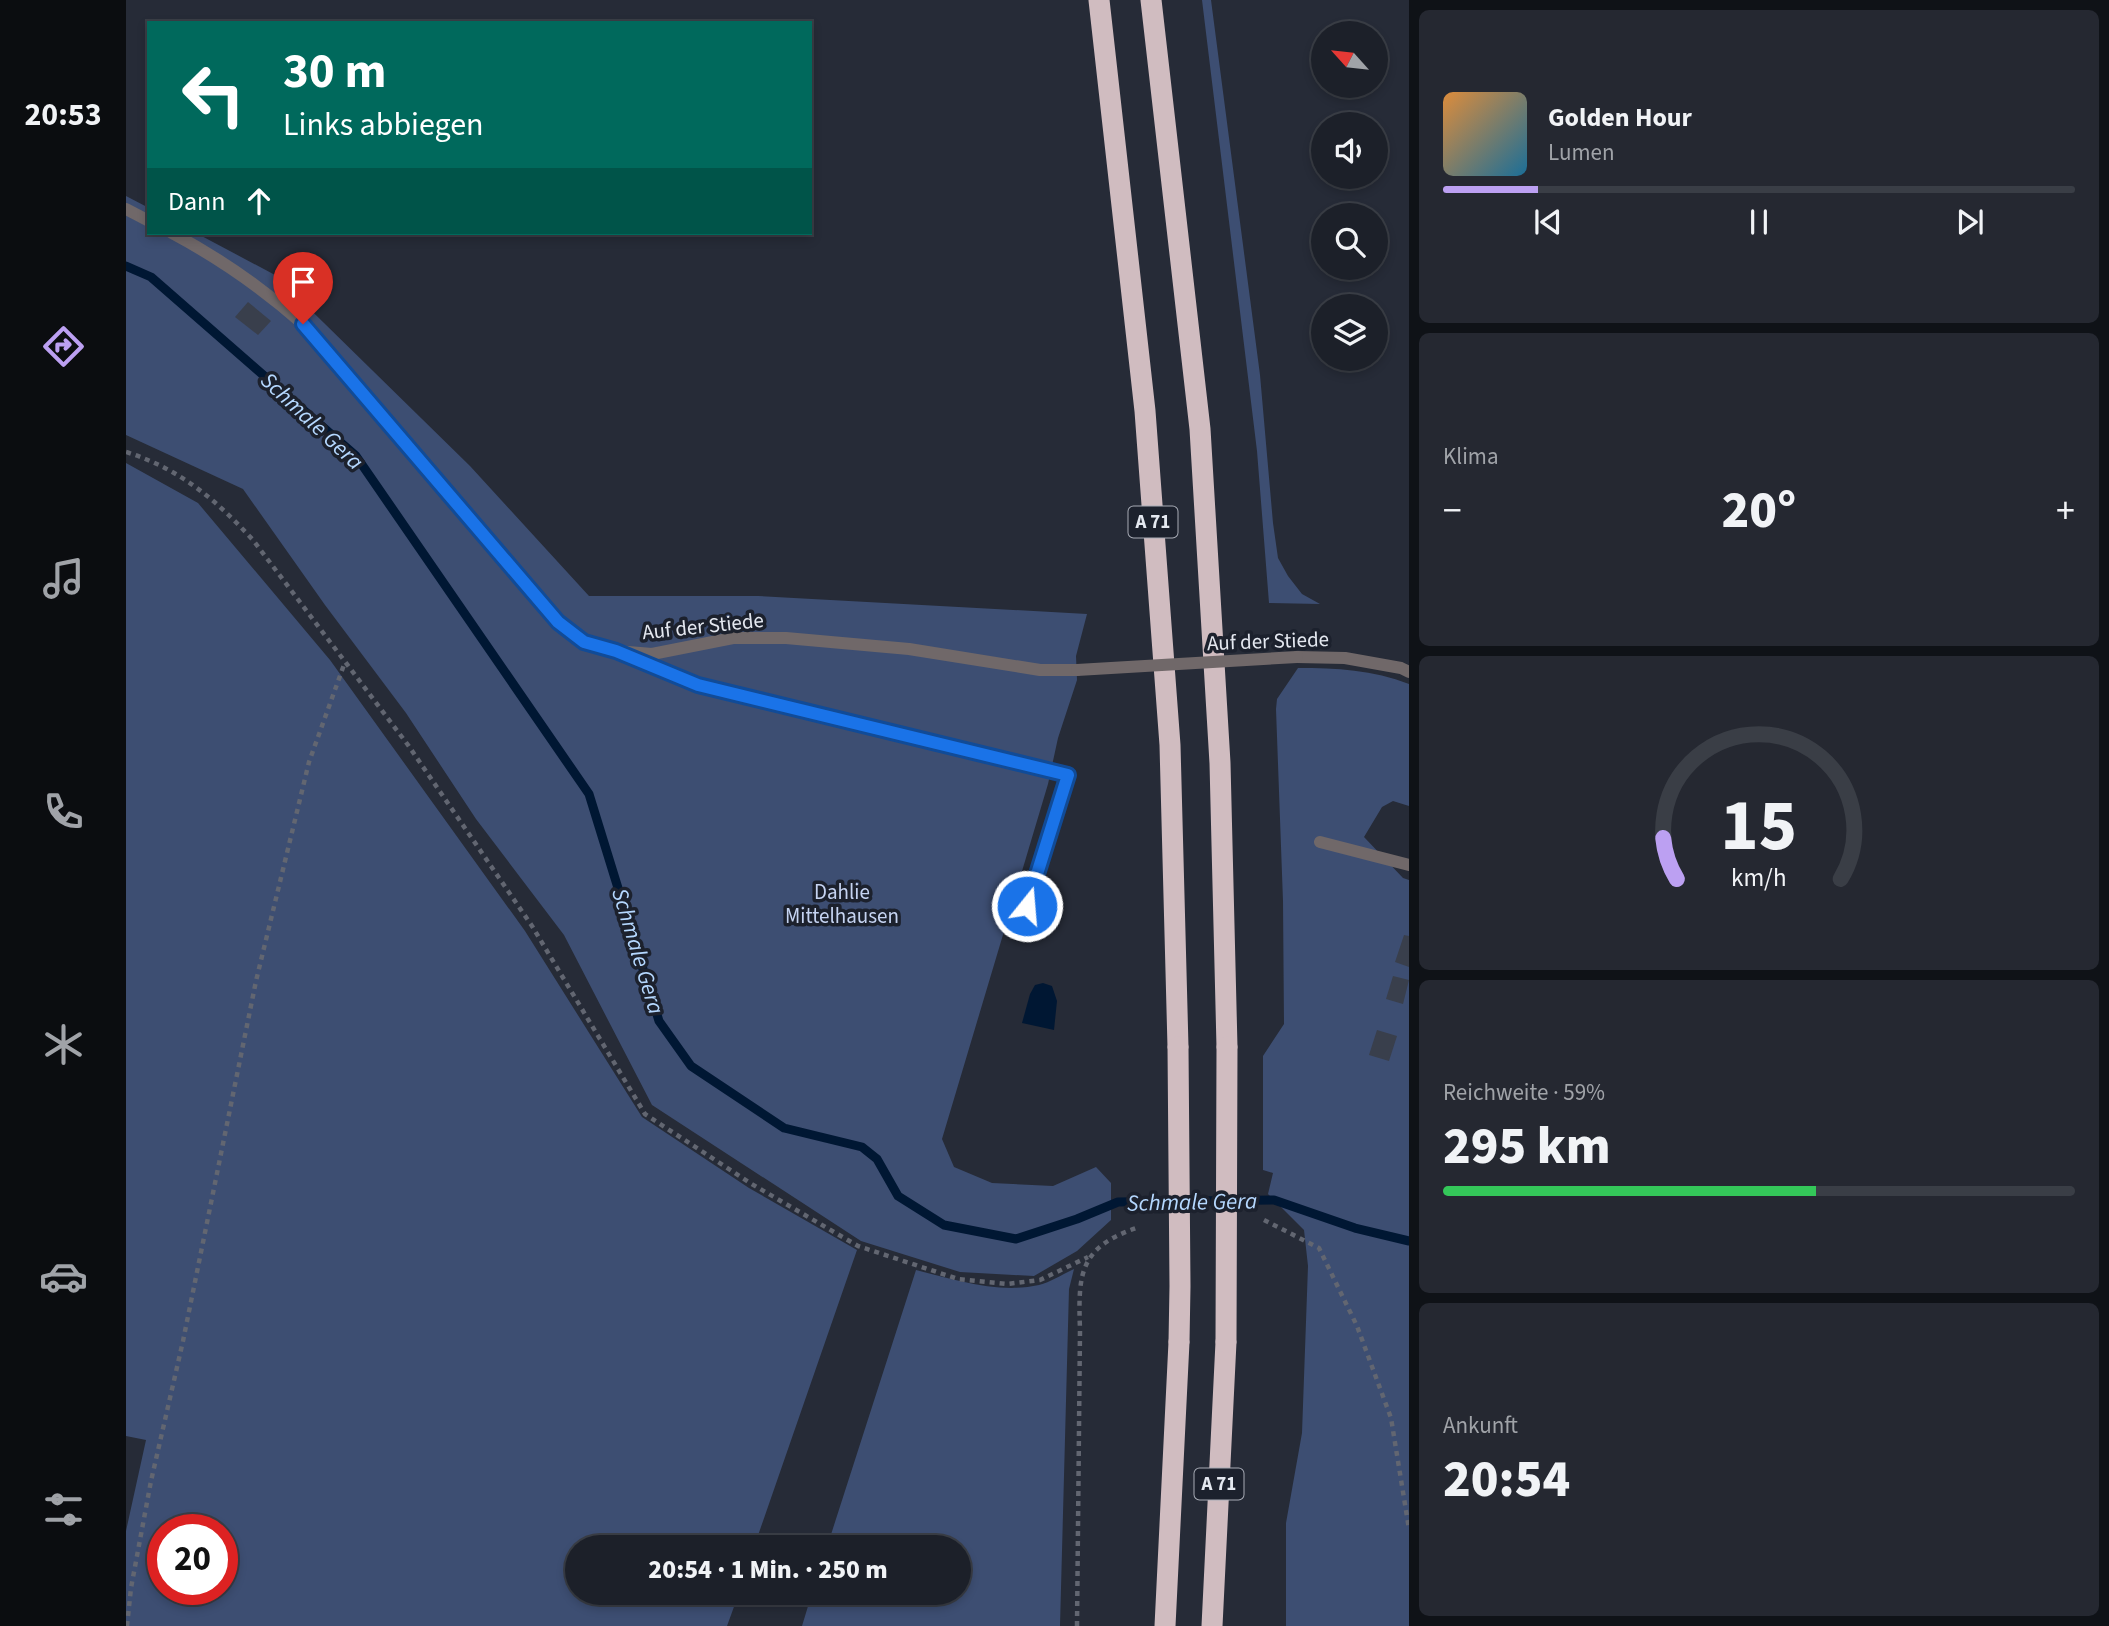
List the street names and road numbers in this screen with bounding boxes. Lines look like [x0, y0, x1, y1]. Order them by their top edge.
road number: A 71 [1128, 506, 1178, 538]
street label: Auf der Stiede [641, 605, 765, 647]
street label: Auf der Stiede [1206, 624, 1330, 658]
road number: A 71 [1194, 1468, 1244, 1500]

